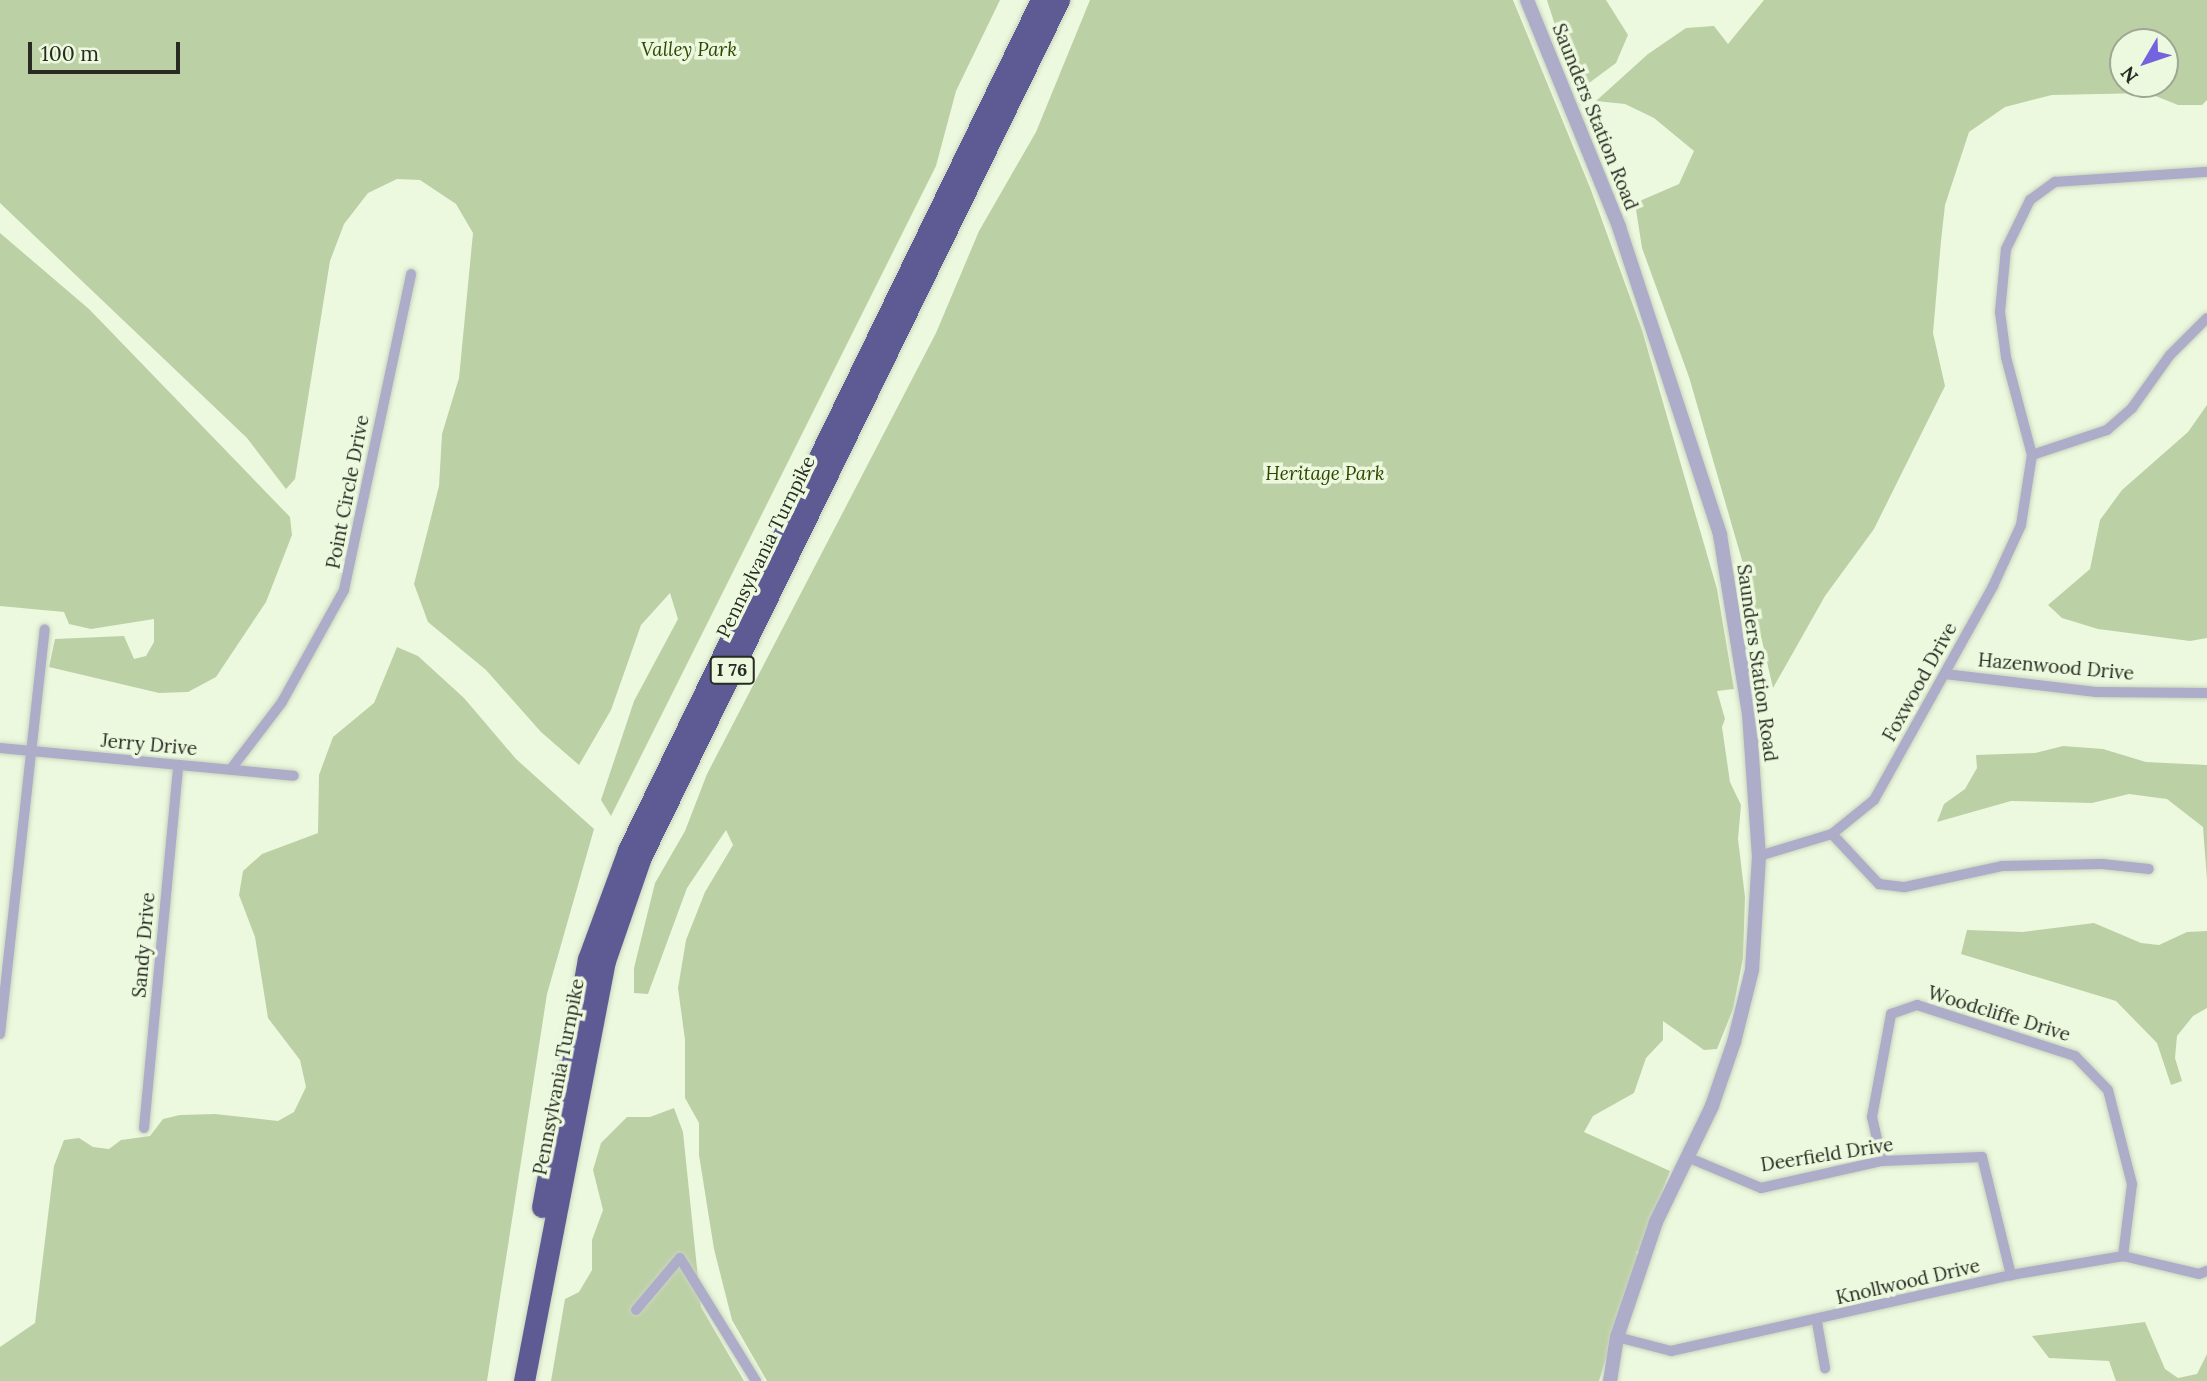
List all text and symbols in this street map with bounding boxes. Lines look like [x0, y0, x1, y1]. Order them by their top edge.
street label: Saunders Station Road [1547, 20, 1643, 214]
scale bar [32, 28, 184, 72]
north arrow [2109, 28, 2179, 98]
park label: Valley Park [641, 39, 737, 61]
text: 100 m [41, 40, 99, 67]
text: N [2115, 62, 2143, 88]
street label: Point Circle Drive [322, 413, 374, 571]
street label: Pennsylvania Turnpike [712, 452, 820, 642]
park label: Heritage Park [1265, 463, 1385, 485]
street label: Saunders Station Road [1732, 563, 1782, 763]
street label: Foxwood Drive [1878, 619, 1962, 745]
street label: Hazenwood Drive [1977, 649, 2135, 685]
road number: I 76 [709, 656, 755, 684]
street label: Jerry Drive [100, 729, 198, 761]
street label: Sandy Drive [128, 891, 160, 999]
street label: Pennsylvania Turnpike [529, 977, 589, 1177]
street label: Woodcliffe Drive [1925, 981, 2073, 1047]
street label: Deerfield Drive [1759, 1133, 1895, 1177]
street label: Knollwood Drive [1834, 1254, 1982, 1310]

